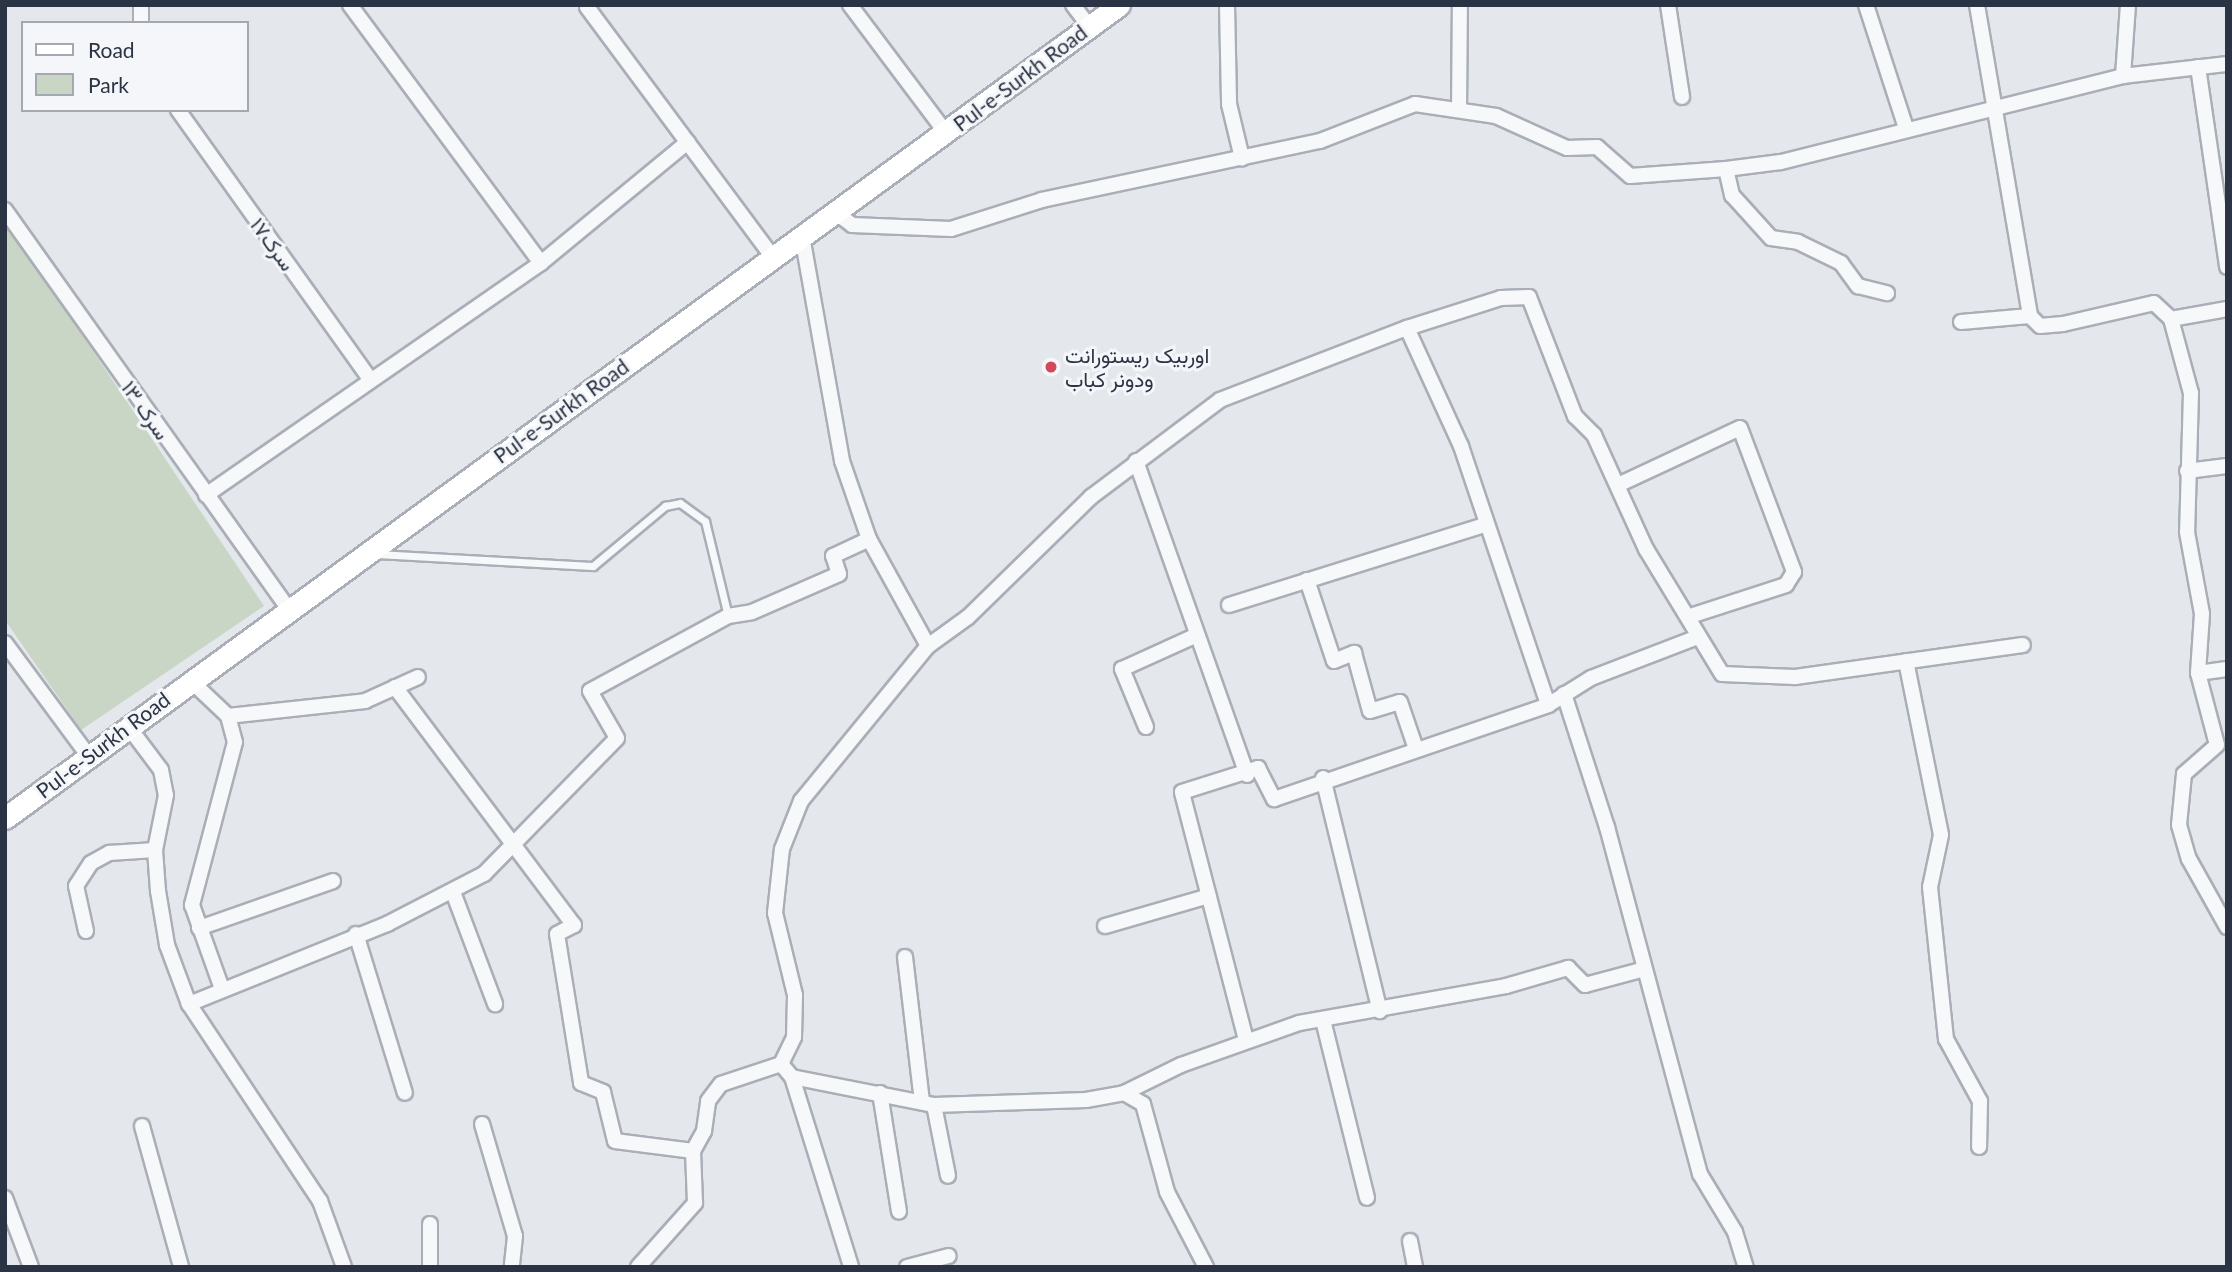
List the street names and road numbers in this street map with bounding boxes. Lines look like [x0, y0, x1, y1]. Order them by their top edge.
street label: Pul-e-Surkh Road [948, 20, 1092, 136]
street label: سرک۱۷ [245, 213, 301, 275]
street label: Pul-e-Surkh Road [489, 354, 633, 468]
street label: سرک ۱۳ [117, 376, 175, 444]
street label: Pul-e-Surkh Road [31, 687, 175, 803]

